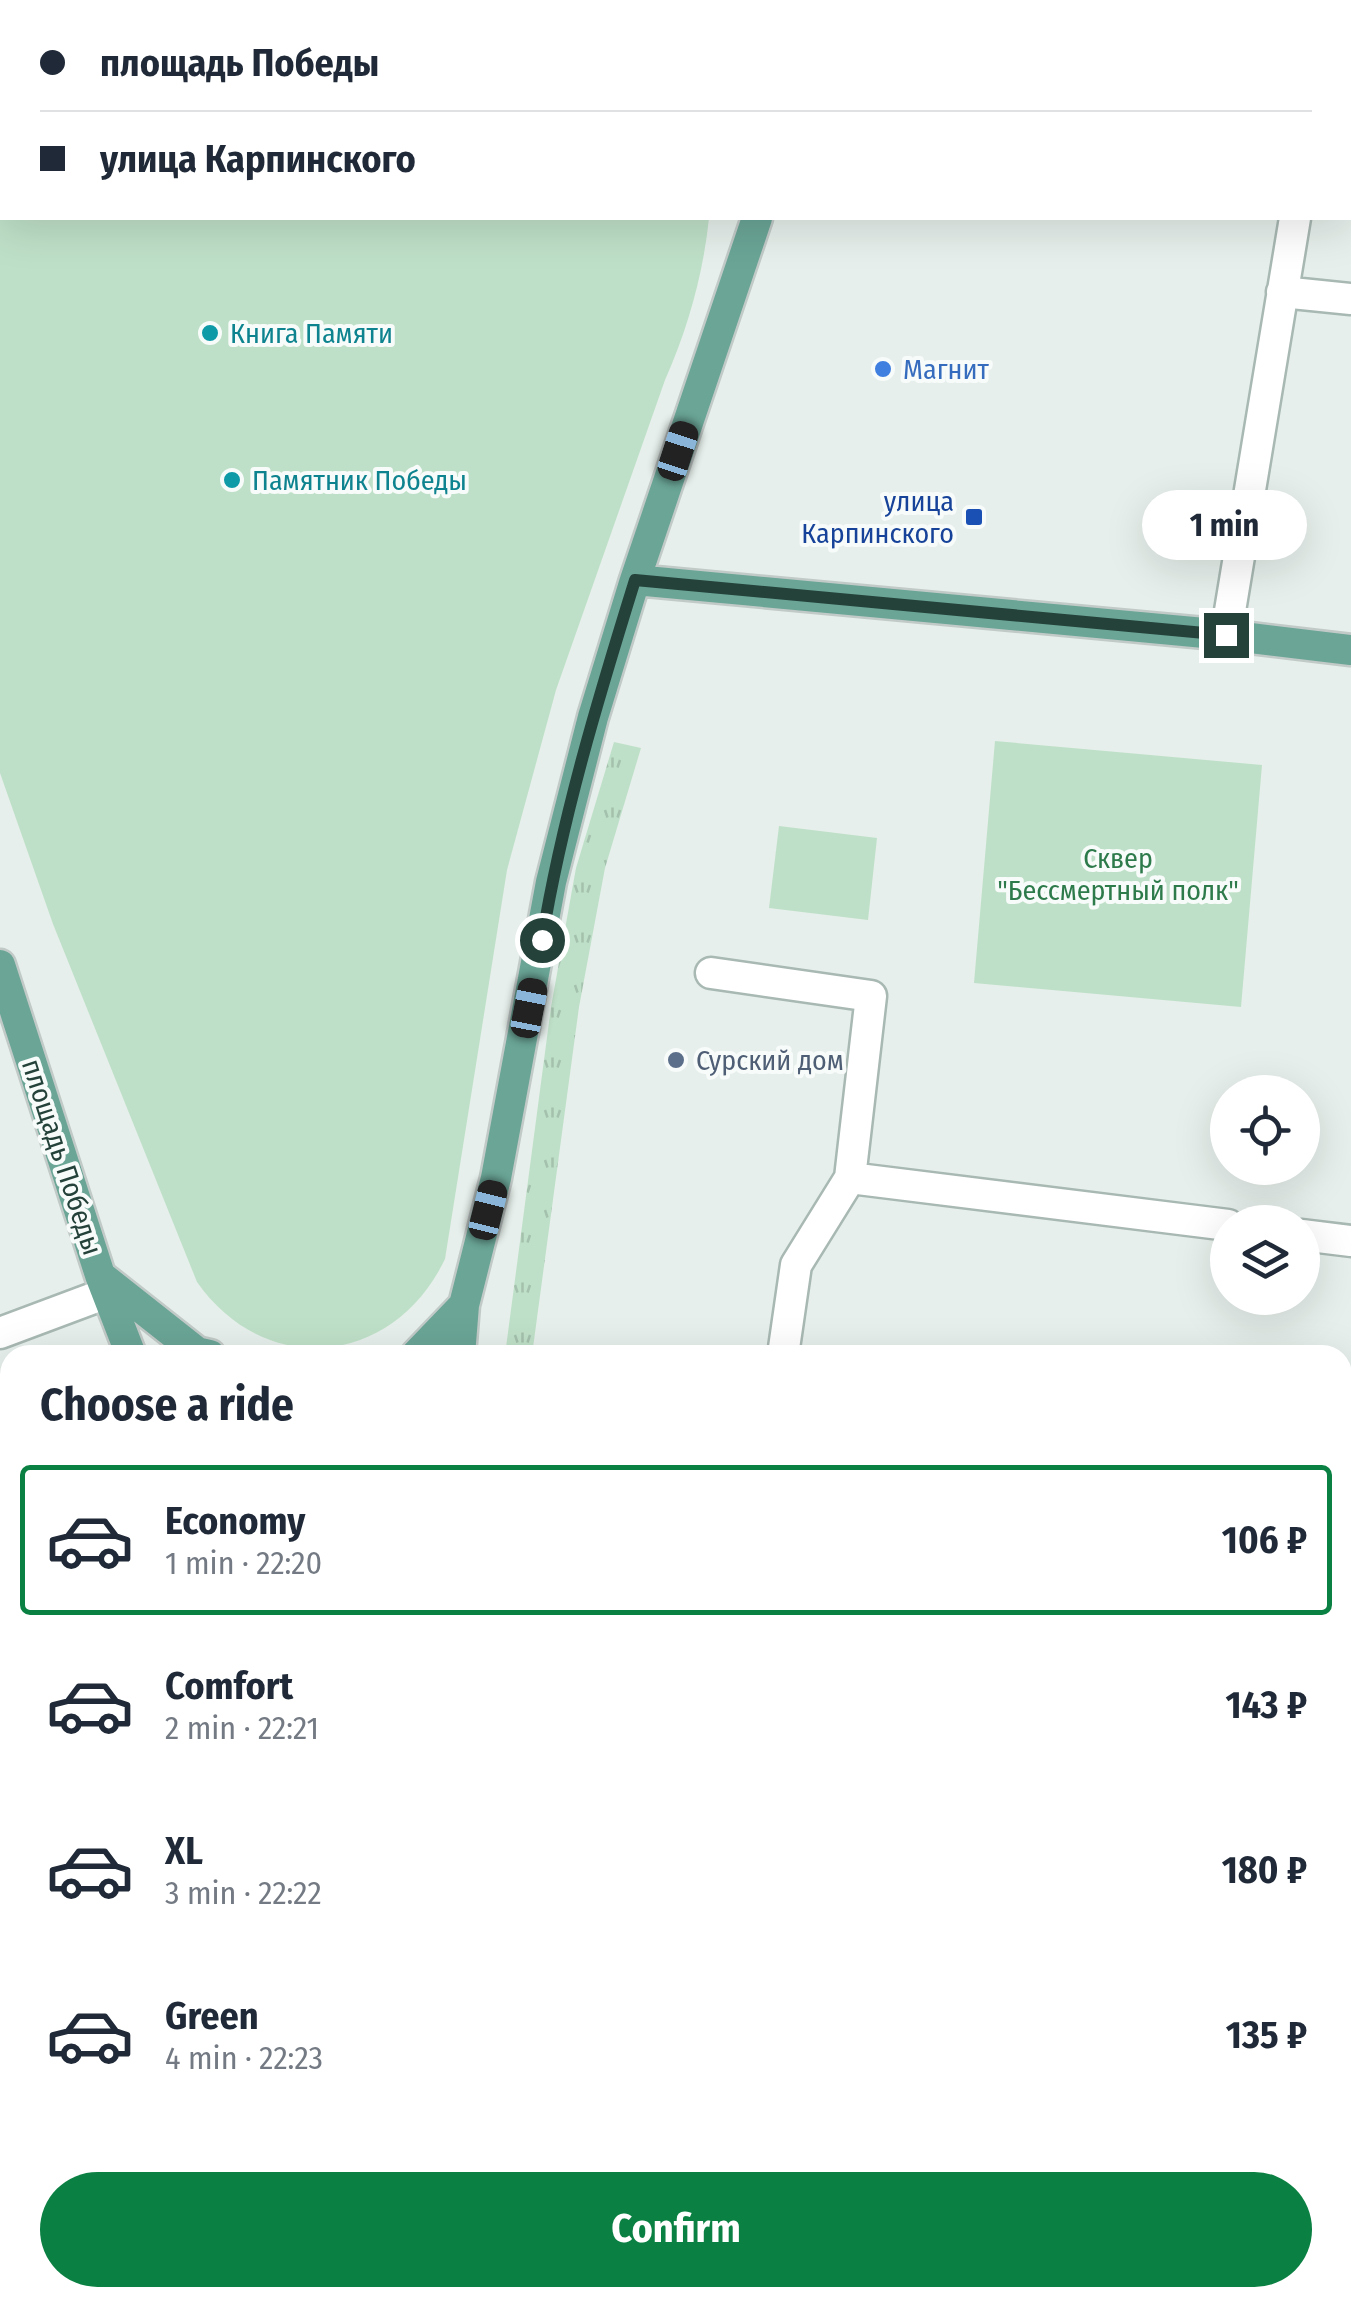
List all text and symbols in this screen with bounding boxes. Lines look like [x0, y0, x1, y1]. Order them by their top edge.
text: площадь Победы [100, 40, 379, 86]
text: улица Карпинского [100, 136, 416, 182]
place label: Книга Памяти [230, 317, 393, 350]
marker: Книга Памяти [199, 322, 221, 344]
place label: Магнит [903, 353, 989, 386]
marker: Магнит [872, 358, 894, 380]
car [654, 418, 702, 484]
place label: Памятник Победы [252, 464, 467, 497]
marker: Памятник Победы [221, 469, 243, 491]
place label: улица Карпинского [801, 485, 954, 550]
callout: 1 min [1144, 490, 1308, 560]
marker: улица Карпинского [963, 506, 985, 528]
text: 1 min [1190, 506, 1259, 544]
route end [1204, 613, 1249, 658]
park label: Сквер "Бессмертный полк" [997, 842, 1239, 907]
route start [520, 918, 565, 963]
car [509, 976, 549, 1040]
place label: Сурский дом [696, 1044, 844, 1077]
marker: Сурский дом [665, 1049, 687, 1071]
street label: площадь Победы [15, 1055, 109, 1259]
map controls [1210, 1075, 1320, 1315]
button: locate [1210, 1075, 1320, 1185]
car [466, 1177, 510, 1243]
button: layers [1210, 1205, 1320, 1315]
text: Choose a ride [40, 1378, 294, 1432]
icon: car [45, 1495, 135, 1585]
text: Economy [165, 1498, 305, 1544]
text: 106 ₽ [1222, 1517, 1307, 1563]
text: 1 min · 22:20 [165, 1544, 322, 1582]
icon: car [45, 1660, 135, 1750]
text: Comfort [165, 1663, 293, 1709]
text: 143 ₽ [1225, 1682, 1307, 1728]
text: 2 min · 22:21 [165, 1709, 319, 1747]
icon: car [45, 1825, 135, 1915]
text: XL [165, 1828, 203, 1874]
text: 180 ₽ [1222, 1847, 1307, 1893]
text: 3 min · 22:22 [165, 1874, 322, 1912]
icon: car [45, 1990, 135, 2080]
text: Green [165, 1993, 259, 2039]
text: 135 ₽ [1226, 2012, 1307, 2058]
text: 4 min · 22:23 [165, 2039, 323, 2077]
button: Confirm [40, 2172, 1312, 2287]

